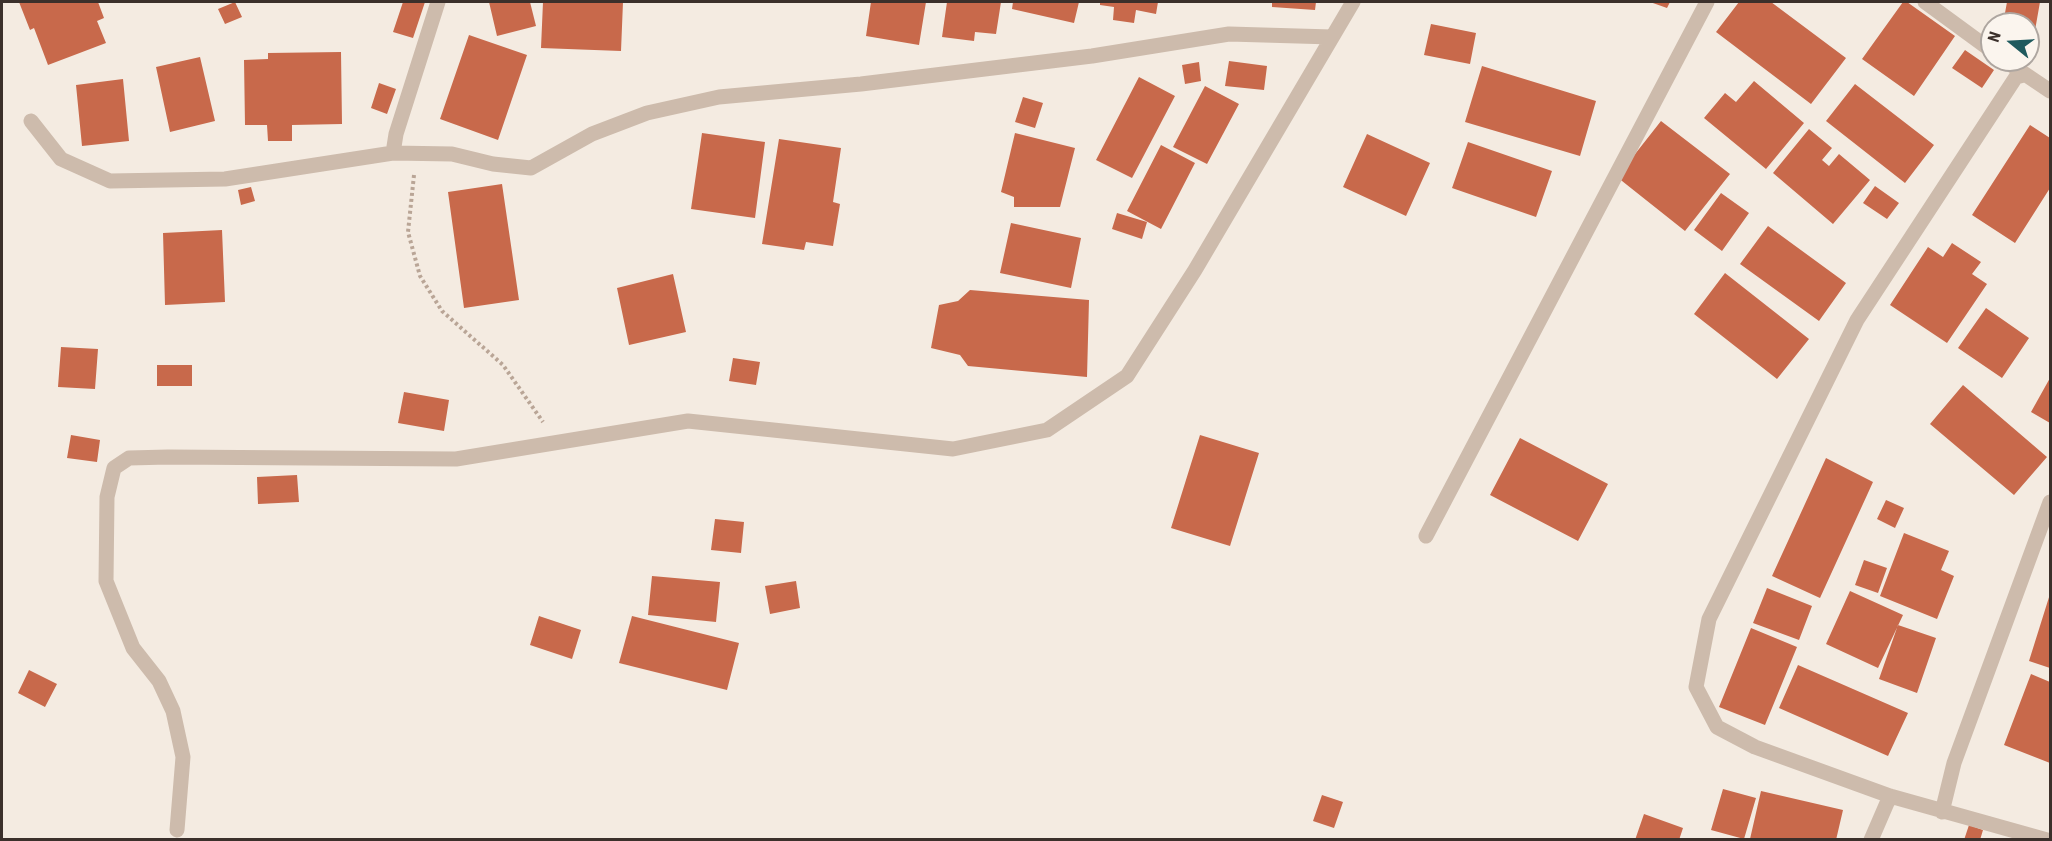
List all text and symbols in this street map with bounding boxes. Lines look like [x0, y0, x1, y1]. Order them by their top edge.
north arrow [1980, 12, 2040, 72]
text: N [1984, 29, 2005, 45]

